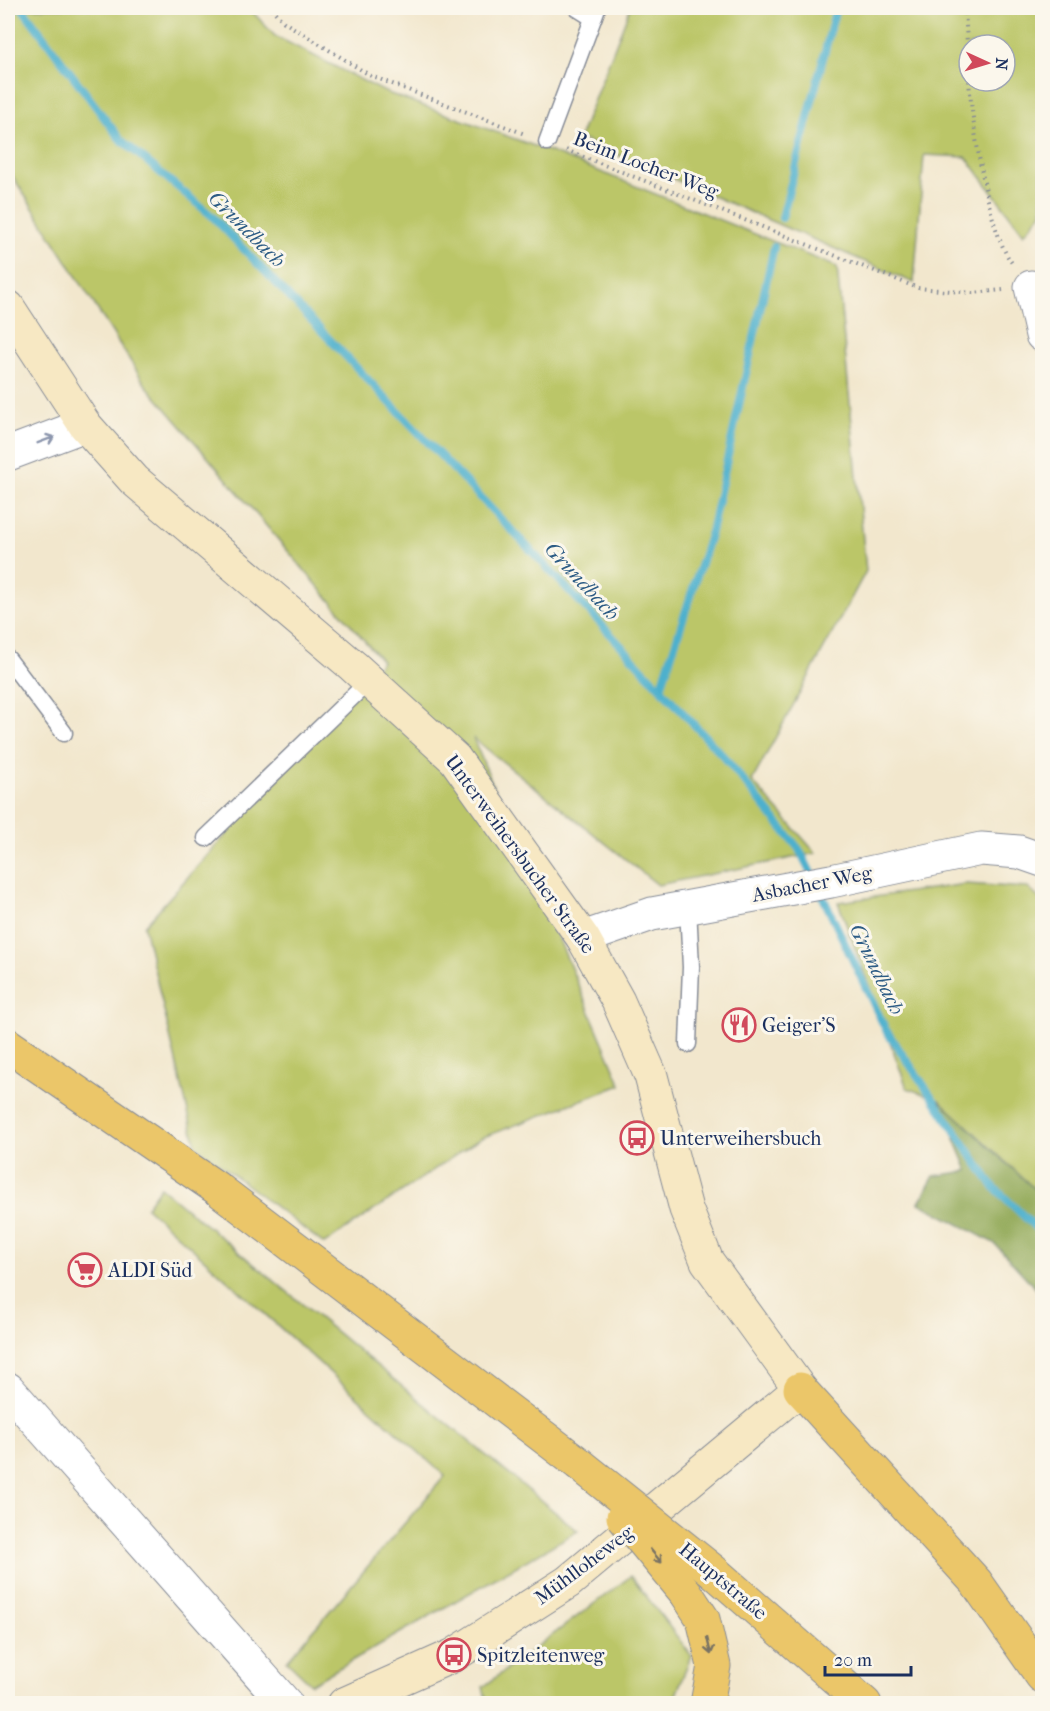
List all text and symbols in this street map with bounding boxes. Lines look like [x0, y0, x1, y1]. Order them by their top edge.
north arrow [957, 33, 1017, 93]
text: N [992, 57, 1011, 72]
street label: Beim Locher Weg [570, 127, 722, 203]
water label: Grundbach [204, 186, 290, 272]
one-way arrow [36, 434, 55, 445]
water label: Grundbach [540, 537, 624, 625]
street label: Unterweihersbucher Straße [440, 750, 600, 958]
street label: Asbacher Weg [749, 861, 874, 907]
water label: Grundbach [845, 920, 909, 1019]
restaurant icon: Geiger’S [721, 1007, 757, 1043]
place label: Geiger’S [762, 1014, 836, 1037]
bus stop icon: Unterweihersbuch [619, 1120, 655, 1156]
place label: Unterweihersbuch [660, 1127, 822, 1150]
supermarket icon: ALDI Süd [67, 1252, 103, 1288]
place label: ALDI Süd [107, 1259, 194, 1282]
street label: Mühlloheweg [530, 1520, 638, 1610]
street label: Hauptstraße [674, 1538, 772, 1624]
one-way arrow [649, 1548, 662, 1564]
one-way arrow [704, 1636, 716, 1655]
bus stop icon: Spitzleitenweg [436, 1637, 472, 1673]
scale bar [825, 1639, 910, 1677]
place label: Spitzleitenweg [477, 1644, 605, 1667]
text: 20 m [834, 1650, 872, 1671]

